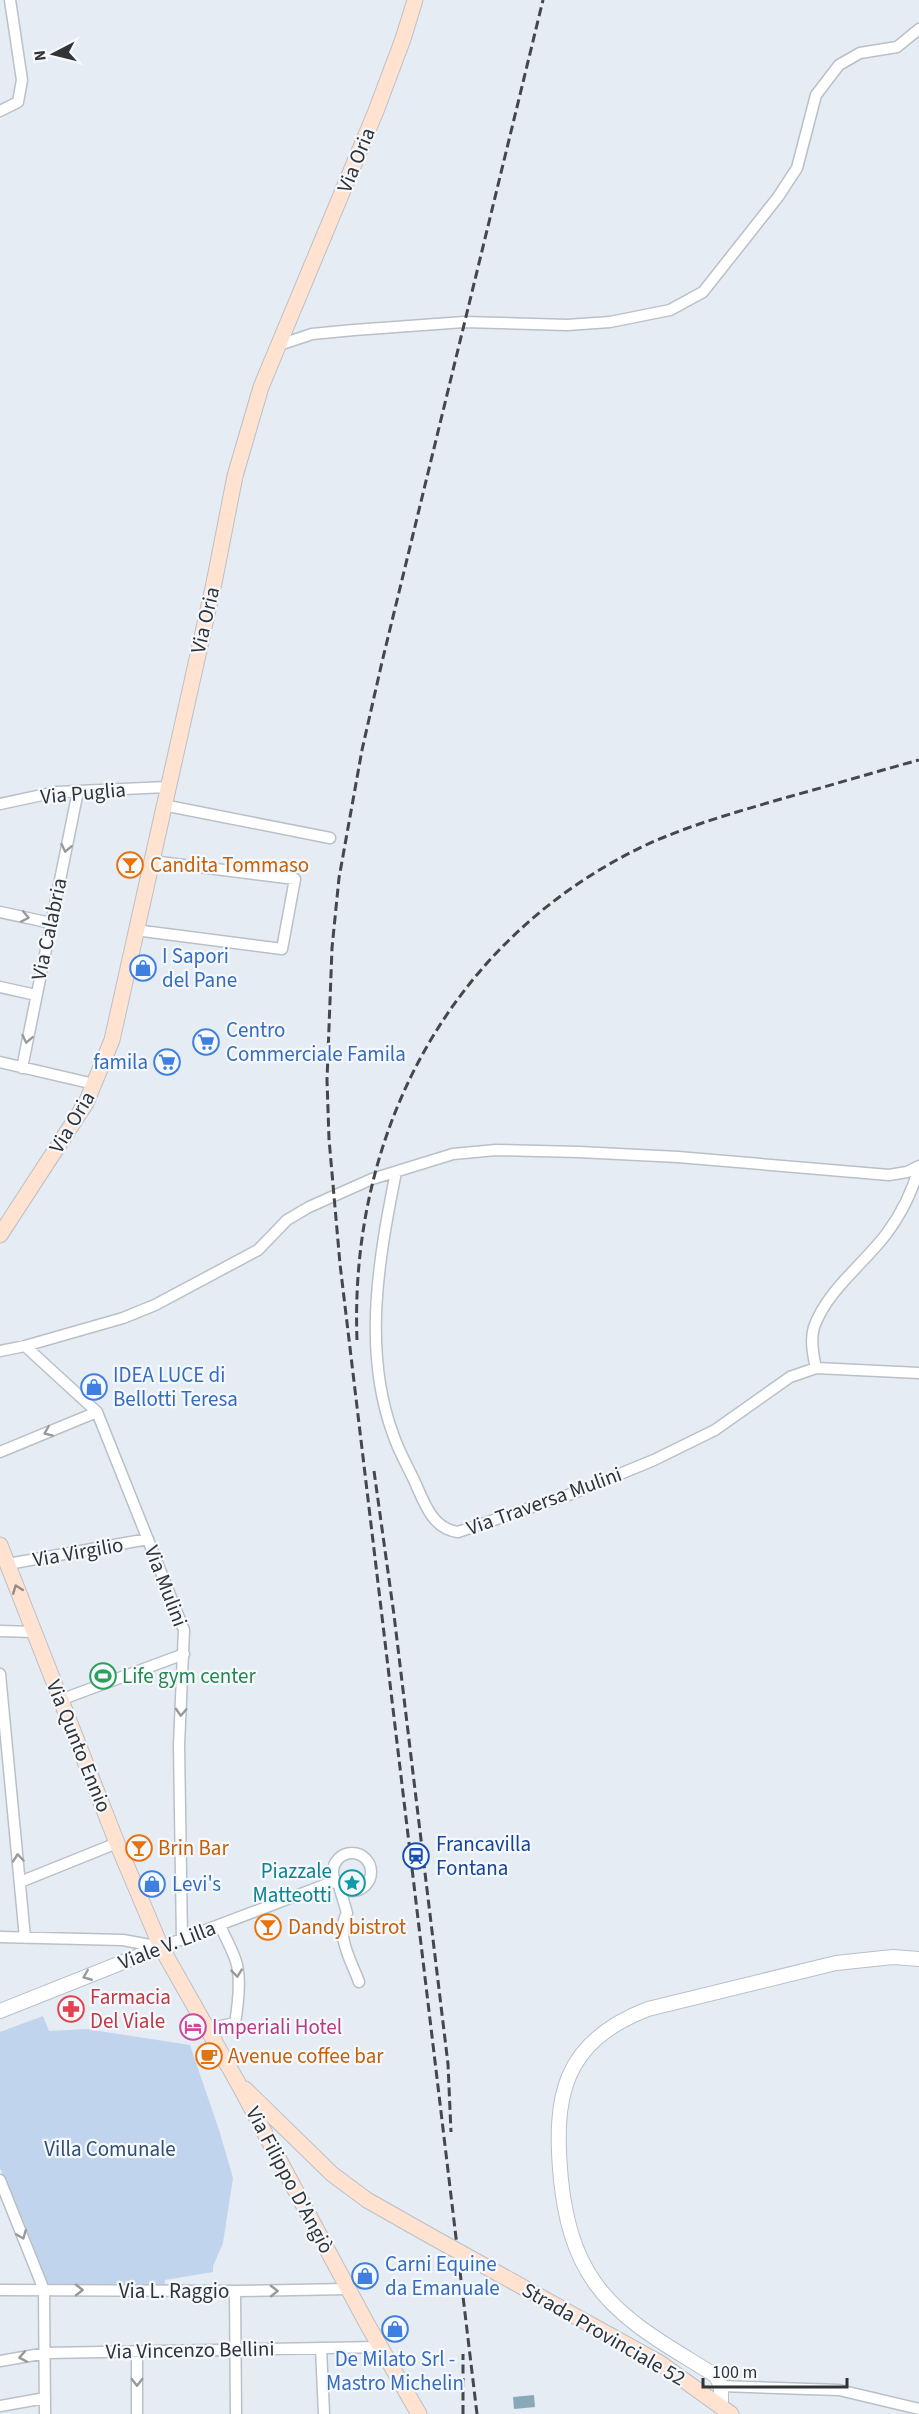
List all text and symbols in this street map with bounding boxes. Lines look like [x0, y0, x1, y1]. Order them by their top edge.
north arrow [24, 24, 84, 84]
text: N [29, 49, 52, 62]
street label: Via Oria [329, 123, 383, 197]
street label: Via Oria [183, 584, 227, 656]
street label: Via Puglia [39, 774, 127, 812]
one-way arrow [61, 843, 74, 853]
bar icon: Candita Tommaso [115, 850, 145, 880]
place label: Candita Tommaso [150, 850, 309, 880]
street label: Via Calabria [24, 875, 74, 983]
one-way arrow [20, 910, 30, 923]
place label: I Sapori del Pane [162, 941, 237, 995]
shop icon: I Sapori del Pane [128, 953, 158, 983]
place label: Centro Commerciale Famila [226, 1015, 406, 1069]
supermarket icon: Centro Commerciale Famila [191, 1027, 221, 1057]
one-way arrow [21, 1034, 34, 1044]
place label: famila [93, 1047, 148, 1077]
supermarket icon: famila [152, 1047, 182, 1077]
street label: Via Oria [42, 1085, 102, 1159]
place label: IDEA LUCE di Bellotti Teresa [113, 1360, 238, 1414]
shop icon: IDEA LUCE di Bellotti Teresa [79, 1372, 109, 1402]
one-way arrow [44, 1425, 55, 1437]
street label: Via Traversa Mulini [462, 1459, 626, 1543]
street label: Via Virgilio [30, 1529, 126, 1575]
street label: Via Mulini [137, 1541, 195, 1631]
one-way arrow [12, 1584, 24, 1595]
sports icon: Life gym center [88, 1661, 118, 1691]
place label: Life gym center [122, 1661, 256, 1691]
street label: Via Qunto Ennio [39, 1675, 119, 1817]
one-way arrow [174, 1708, 187, 1717]
place label: Francavilla Fontana [436, 1829, 531, 1883]
bar icon: Brin Bar [124, 1833, 154, 1863]
place label: Brin Bar [158, 1833, 229, 1863]
station icon: Francavilla Fontana [401, 1841, 431, 1871]
one-way arrow [12, 1854, 25, 1863]
place label: Piazzale Matteotti [253, 1856, 332, 1910]
place icon: Piazzale Matteotti [337, 1868, 367, 1898]
shop icon: Levi's [137, 1869, 167, 1899]
place label: Levi's [172, 1869, 221, 1899]
bar icon: Dandy bistrot [253, 1912, 283, 1942]
place label: Dandy bistrot [288, 1912, 406, 1942]
street label: Viale V. Lilla [114, 1913, 220, 1977]
one-way arrow [230, 1968, 243, 1977]
one-way arrow [82, 1969, 93, 1981]
place label: Farmacia Del Viale [90, 1982, 171, 2036]
pharmacy icon: Farmacia Del Viale [56, 1994, 86, 2024]
hotel icon: Imperiali Hotel [178, 2012, 208, 2042]
place label: Imperiali Hotel [212, 2012, 342, 2042]
cafe icon: Avenue coffee bar [194, 2041, 224, 2071]
place label: Avenue coffee bar [228, 2041, 384, 2071]
street label: Via Filippo D'Angiò [239, 2101, 341, 2259]
park label: Villa Comunale [44, 2134, 176, 2164]
one-way arrow [15, 2228, 27, 2239]
place label: Carni Equine da Emanuale [385, 2249, 500, 2303]
shop icon: Carni Equine da Emanuale [350, 2261, 380, 2291]
street label: Strada Provinciale 52 [517, 2275, 691, 2393]
street label: Via L. Raggio [119, 2276, 229, 2306]
one-way arrow [75, 2284, 84, 2296]
one-way arrow [270, 2284, 279, 2297]
shop icon: De Milato Srl - Mastro Michelin [380, 2314, 410, 2344]
street label: Via Vincenzo Bellini [105, 2334, 275, 2366]
place label: De Milato Srl - Mastro Michelin [326, 2344, 464, 2398]
one-way arrow [18, 2350, 28, 2363]
scale bar [703, 2351, 847, 2389]
text: 100 m [712, 2360, 757, 2385]
one-way arrow [131, 2378, 143, 2387]

